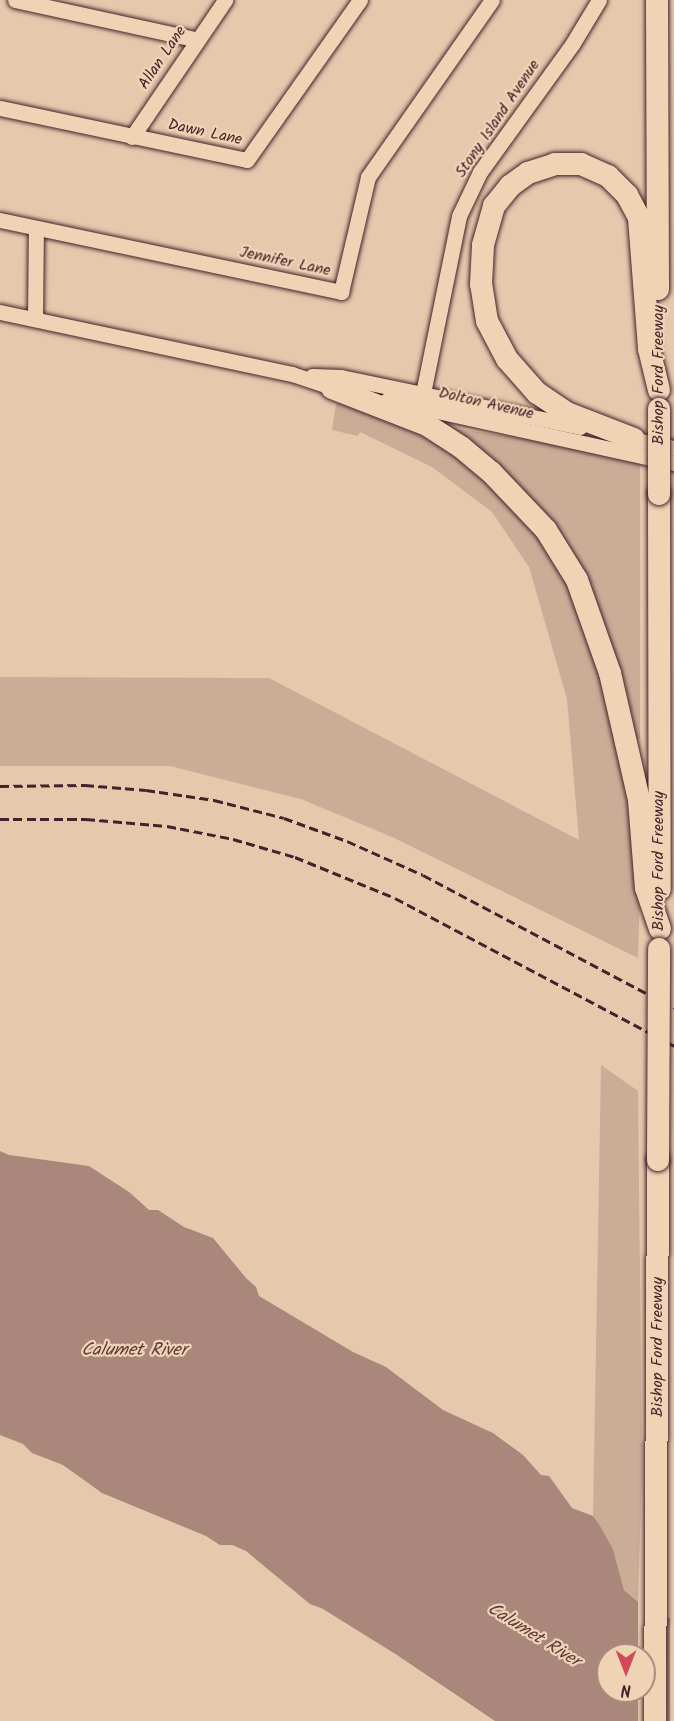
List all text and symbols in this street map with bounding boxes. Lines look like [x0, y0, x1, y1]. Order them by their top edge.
street label: Allan Lane [135, 23, 191, 93]
street label: Stony Island Avenue [452, 57, 544, 181]
street label: Dawn Lane [166, 116, 244, 150]
street label: Jennifer Lane [238, 243, 332, 281]
street label: Bishop Ford Freeway [649, 305, 669, 445]
street label: Dolton Avenue [437, 384, 535, 424]
street label: Bishop Ford Freeway [649, 791, 669, 931]
street label: Bishop Ford Freeway [648, 1277, 668, 1417]
water label: Calumet River [81, 1340, 187, 1362]
water label: Calumet River [483, 1599, 583, 1673]
north arrow [596, 1643, 656, 1703]
text: N [621, 1677, 631, 1702]

